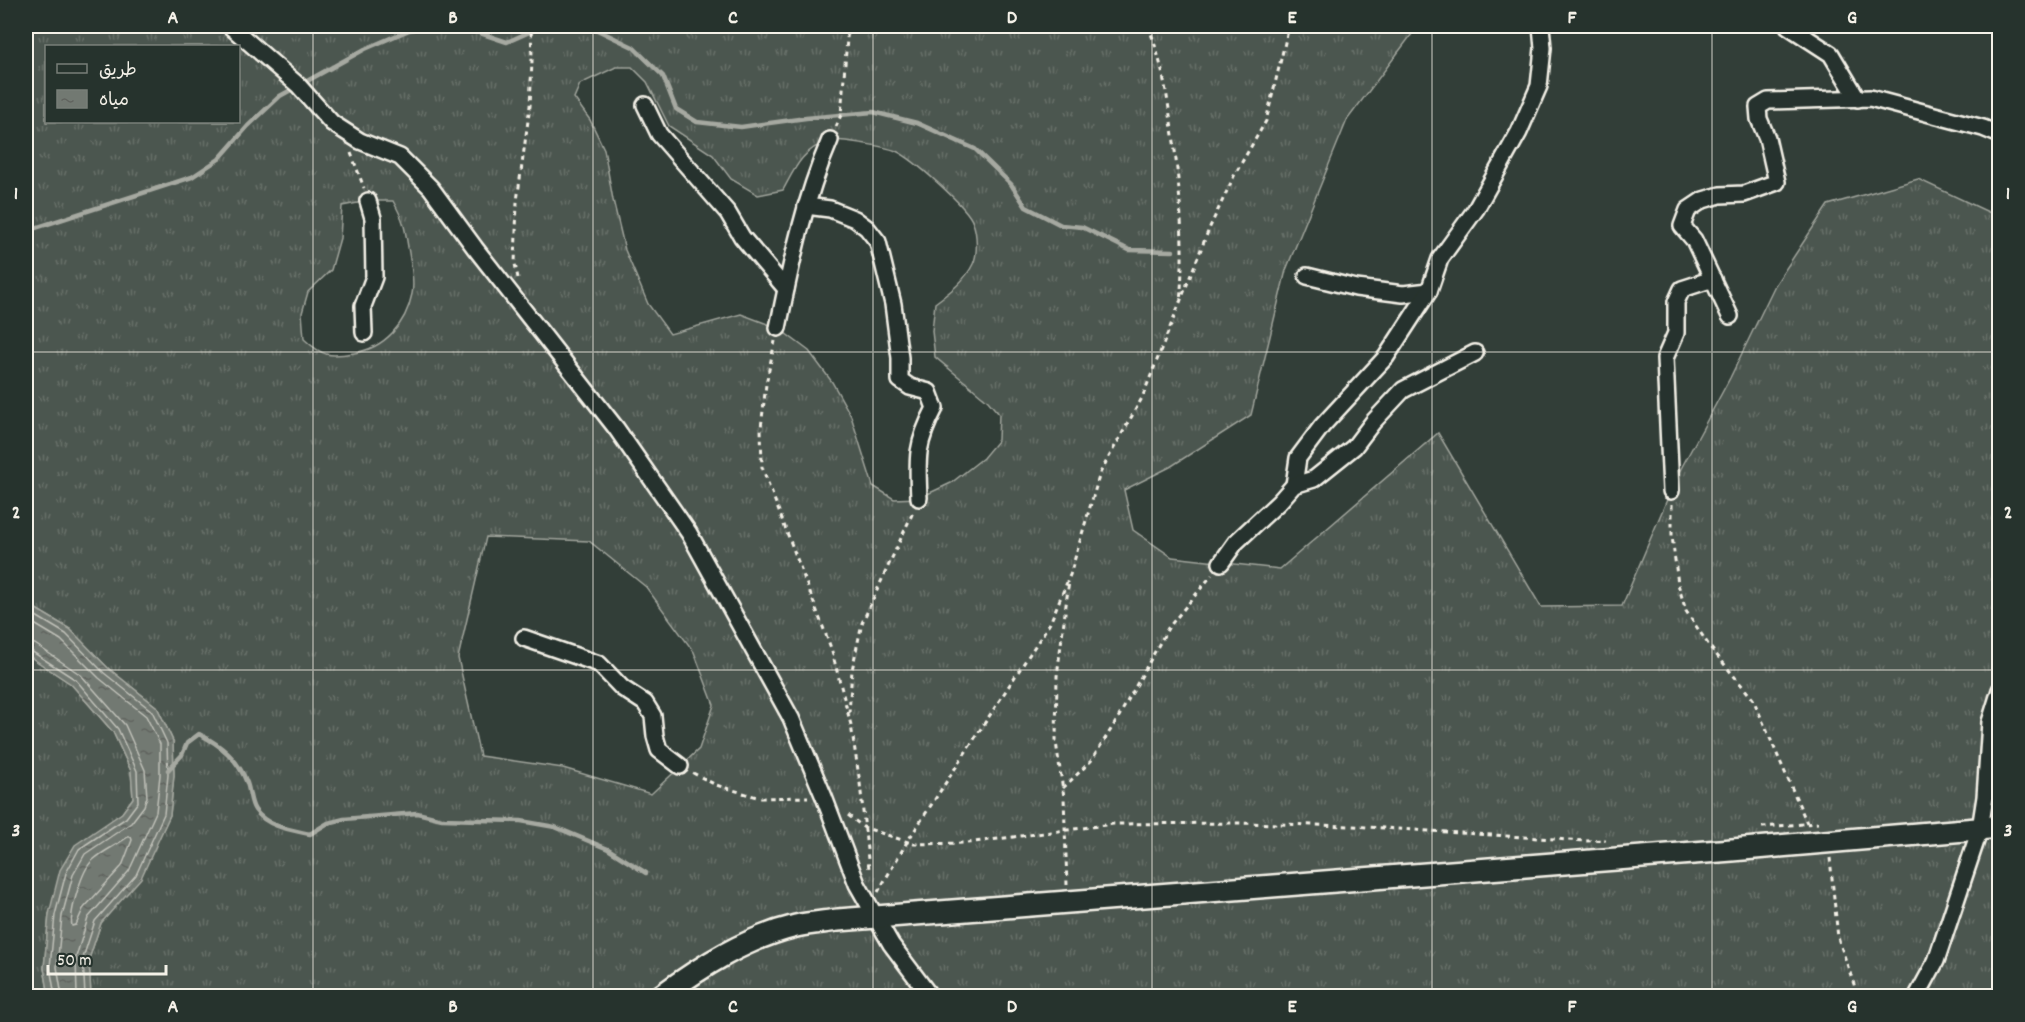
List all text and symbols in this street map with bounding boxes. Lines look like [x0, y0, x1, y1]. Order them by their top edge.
text: A [168, 5, 179, 33]
text: B [448, 5, 458, 33]
text: C [728, 5, 738, 33]
text: D [1007, 5, 1018, 33]
text: E [1287, 5, 1297, 33]
text: F [1568, 5, 1578, 33]
text: G [1847, 5, 1857, 33]
legend [45, 45, 240, 123]
text: طريق [99, 59, 137, 84]
text: مياه [99, 89, 129, 114]
text: 1 [14, 181, 18, 209]
text: 1 [2006, 181, 2010, 209]
text: 2 [12, 500, 20, 528]
text: 2 [2004, 500, 2012, 528]
text: 3 [12, 818, 20, 846]
text: 3 [2004, 818, 2012, 846]
scale bar [48, 938, 166, 976]
text: 50 m [57, 949, 92, 974]
text: A [168, 994, 179, 1022]
text: B [448, 994, 458, 1022]
text: C [728, 994, 738, 1022]
text: D [1007, 994, 1018, 1022]
text: E [1287, 994, 1297, 1022]
text: F [1568, 994, 1578, 1022]
text: G [1847, 994, 1857, 1022]

